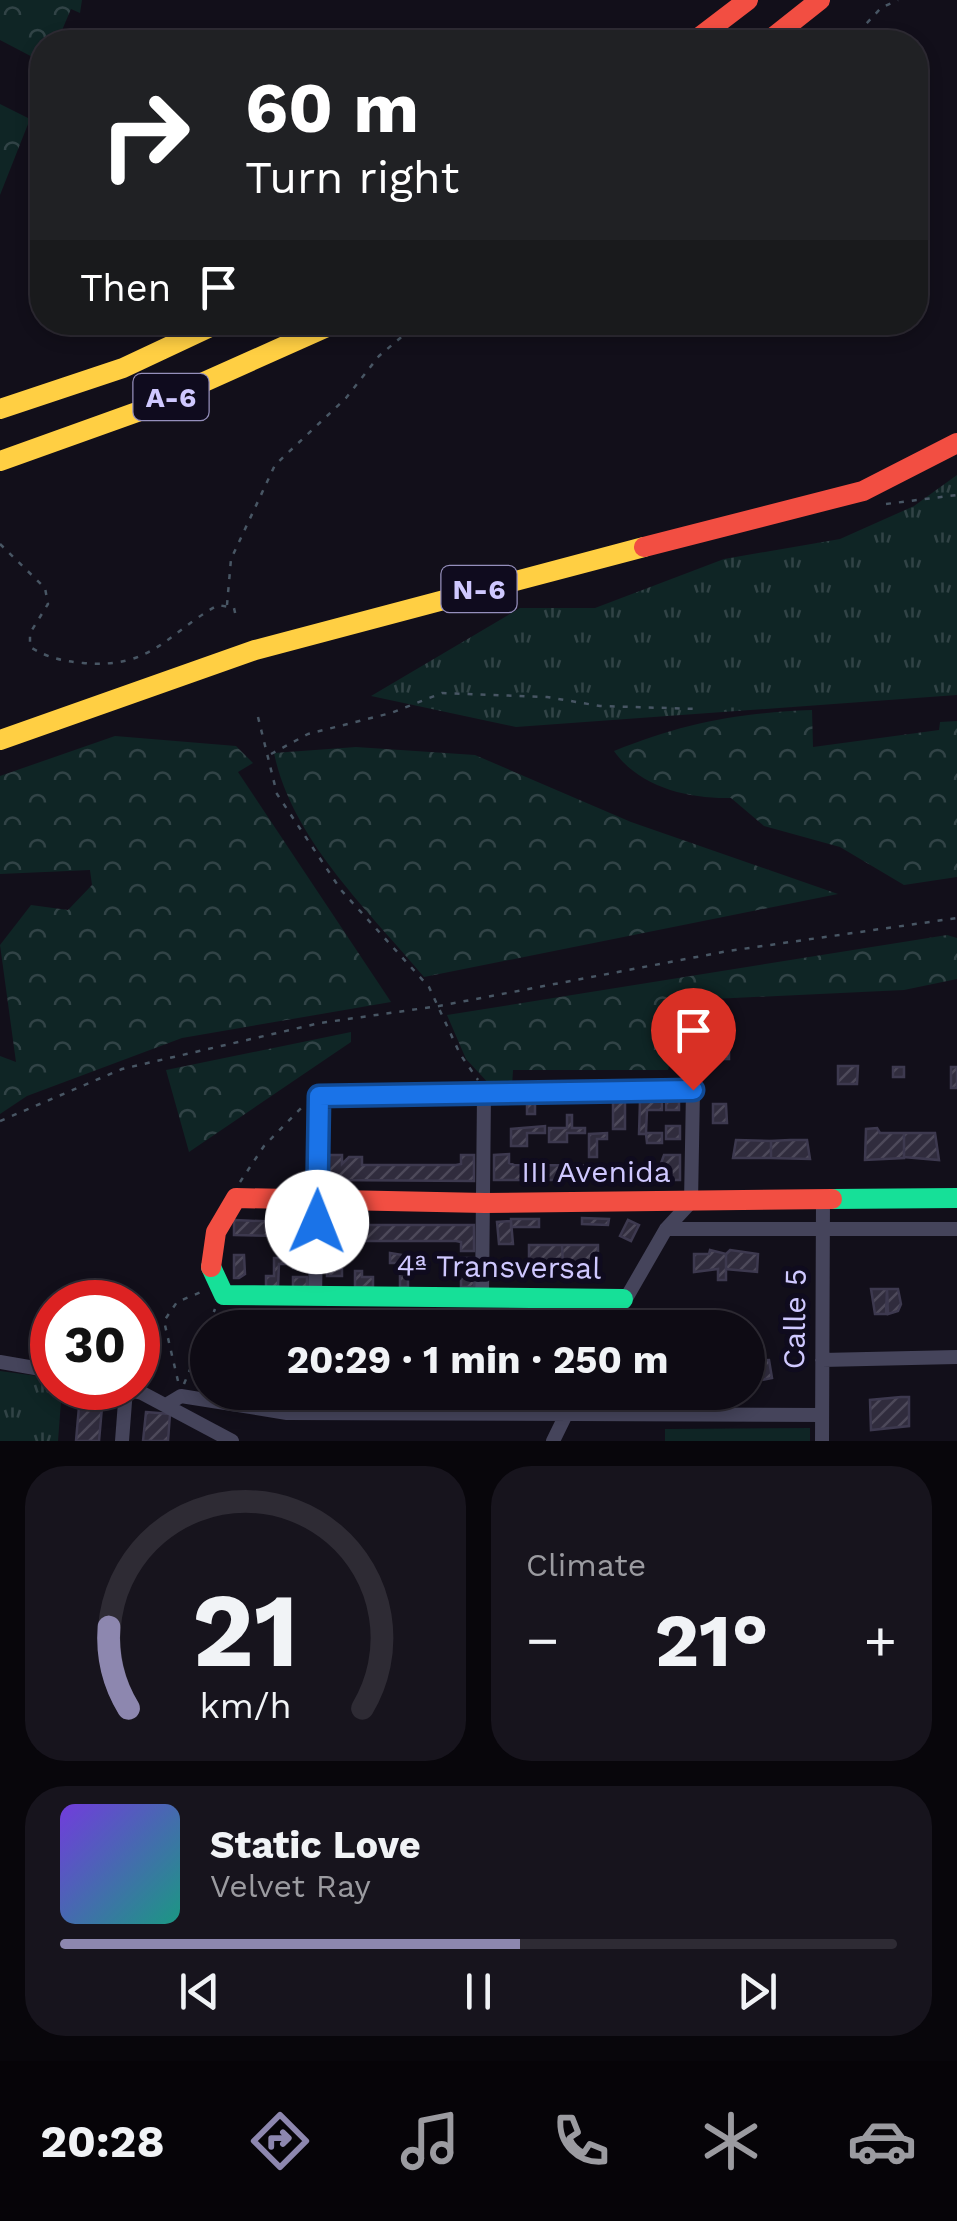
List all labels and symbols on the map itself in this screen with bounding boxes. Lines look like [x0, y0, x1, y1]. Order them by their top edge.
road number: A-6 [134, 374, 208, 420]
road number: N-6 [442, 566, 516, 612]
pin [651, 988, 736, 1091]
street label: III Avenida [521, 1154, 671, 1189]
position arrow [265, 1170, 369, 1274]
street label: 4ª Transversal [396, 1247, 602, 1286]
street label: Calle 5 [776, 1268, 813, 1370]
speed limit sign: 30 [30, 1280, 160, 1410]

